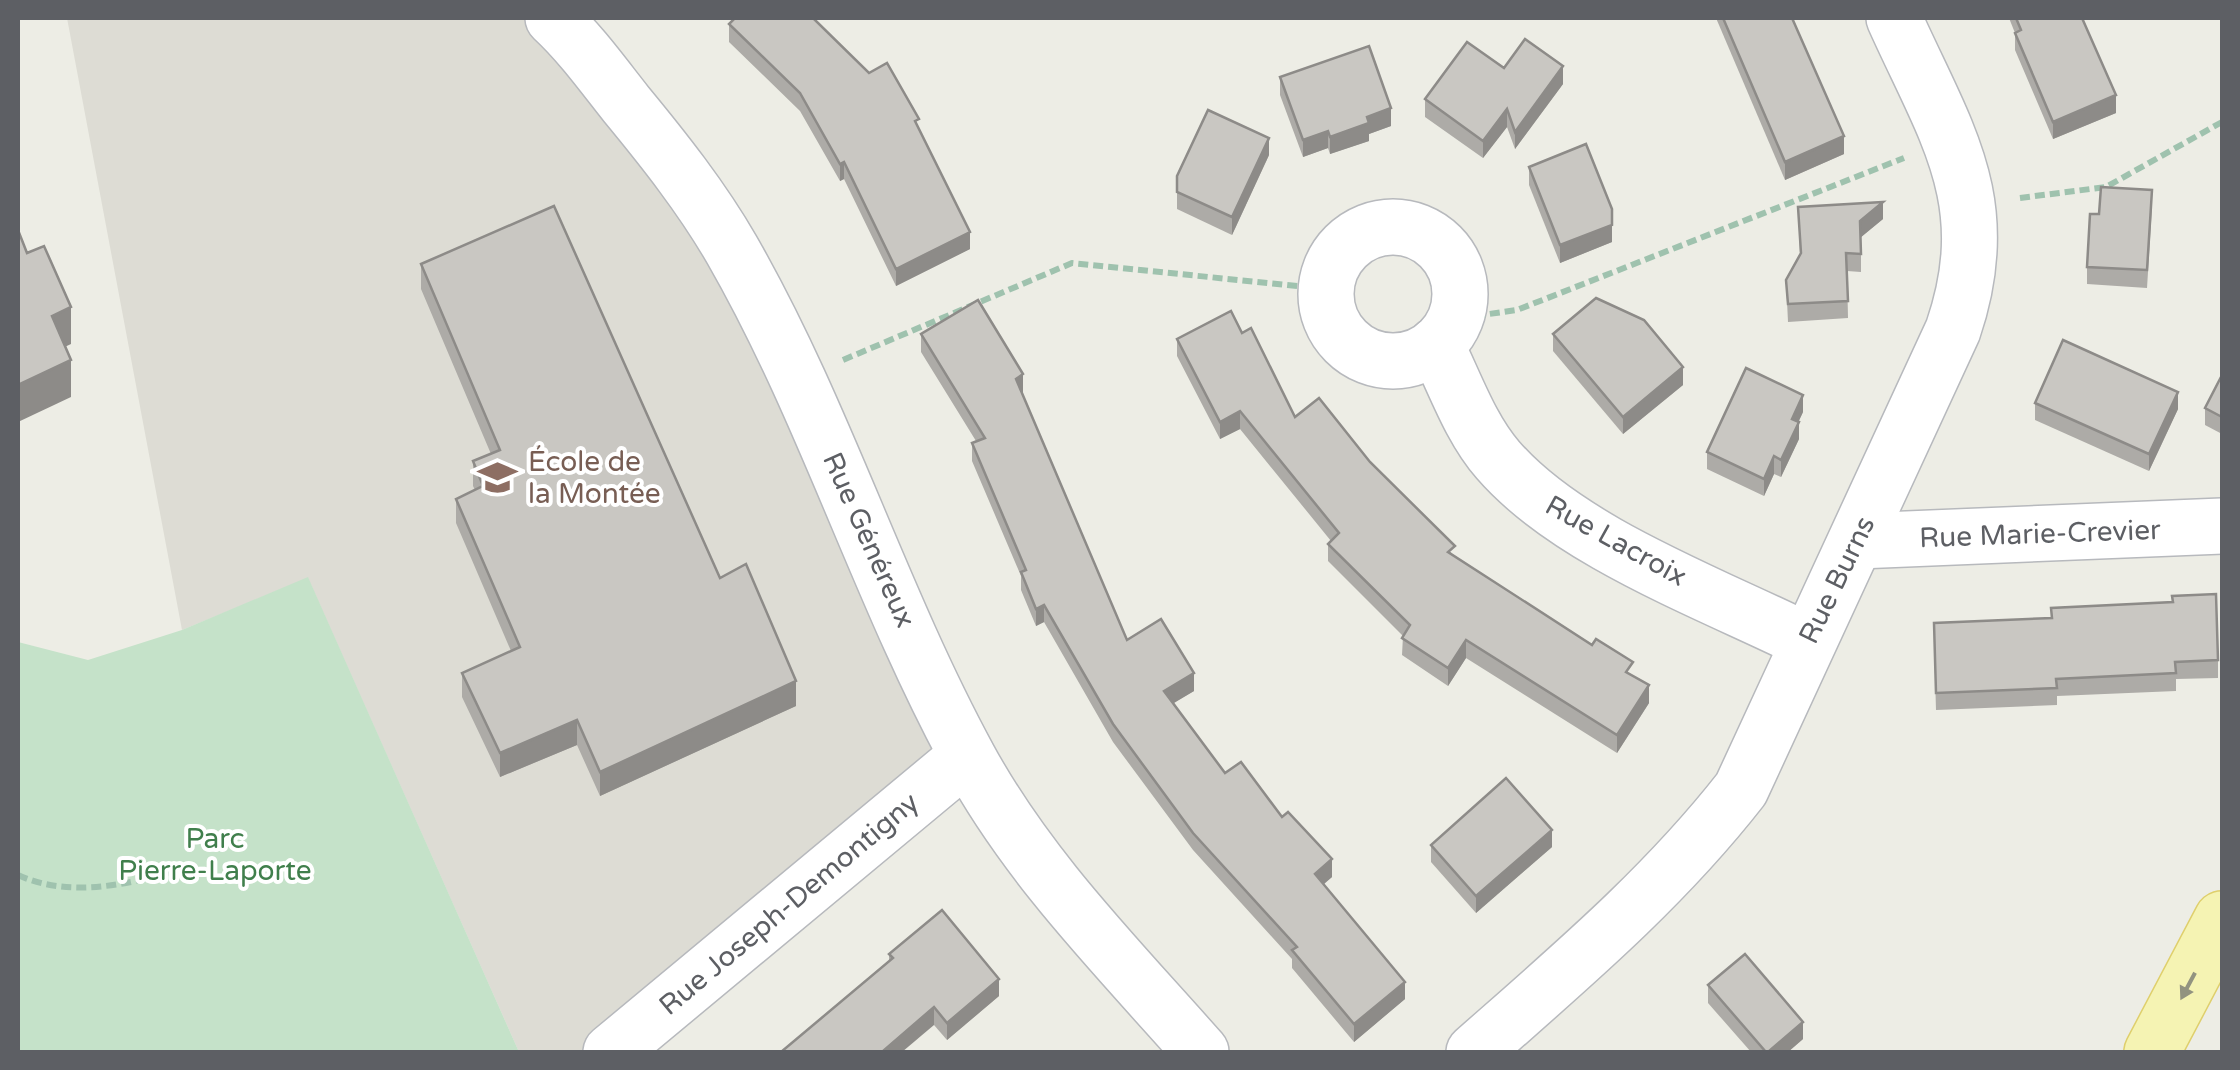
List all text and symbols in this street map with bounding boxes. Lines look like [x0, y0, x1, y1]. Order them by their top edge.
place label: École de la Montée [528, 445, 661, 511]
street label: Rue Généreux [815, 447, 923, 633]
school or university icon: École de la Montée [477, 457, 519, 499]
street label: Rue Lacroix [1539, 488, 1693, 594]
street label: Rue Burns [1792, 511, 1882, 649]
street label: Rue Marie-Crevier [1919, 513, 2162, 555]
street label: Rue Joseph-Demontigny [652, 785, 926, 1023]
park label: Parc Pierre-Laporte [118, 822, 312, 888]
one-way arrow [2180, 972, 2197, 1001]

